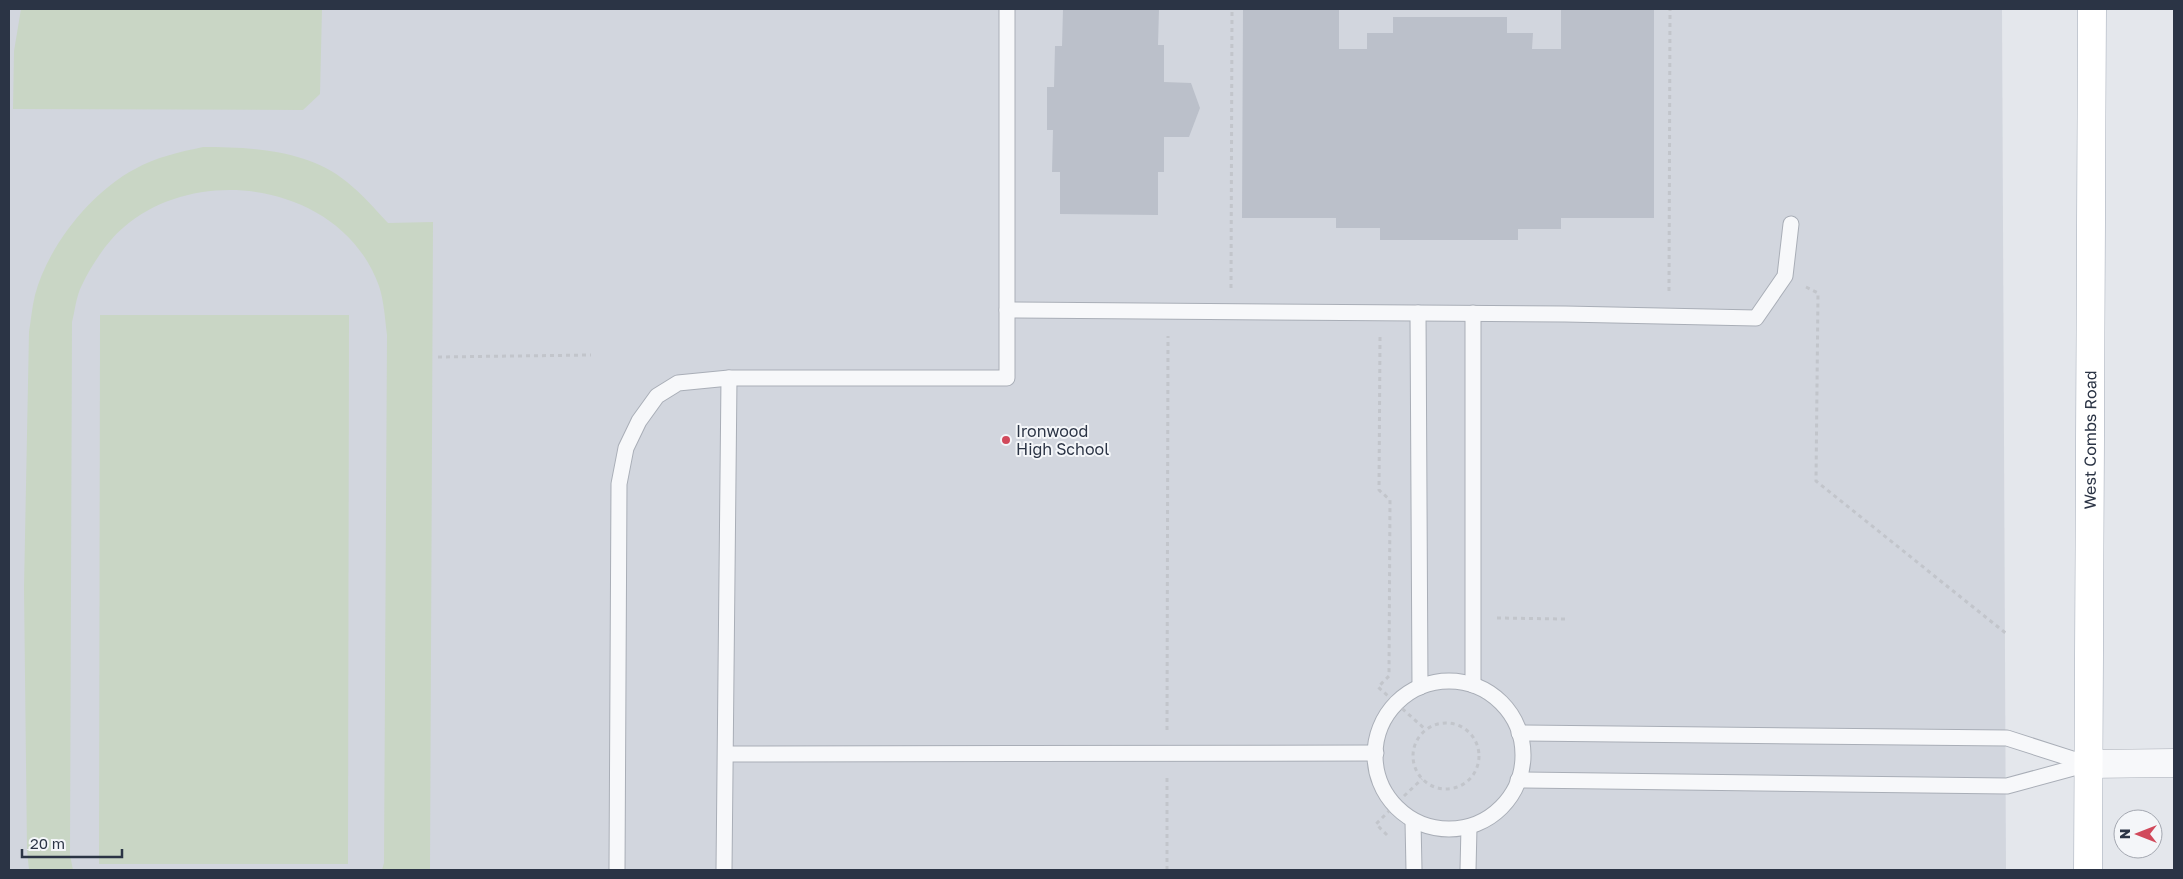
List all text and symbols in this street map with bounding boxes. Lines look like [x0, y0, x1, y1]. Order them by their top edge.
street label: West Combs Road [2080, 370, 2100, 510]
place label: Ironwood High School [1016, 421, 1109, 459]
marker: Ironwood High School [1000, 434, 1012, 446]
north arrow [2113, 809, 2163, 859]
scale bar [22, 826, 122, 858]
text: N [2116, 829, 2133, 839]
text: 20 m [30, 834, 65, 852]

